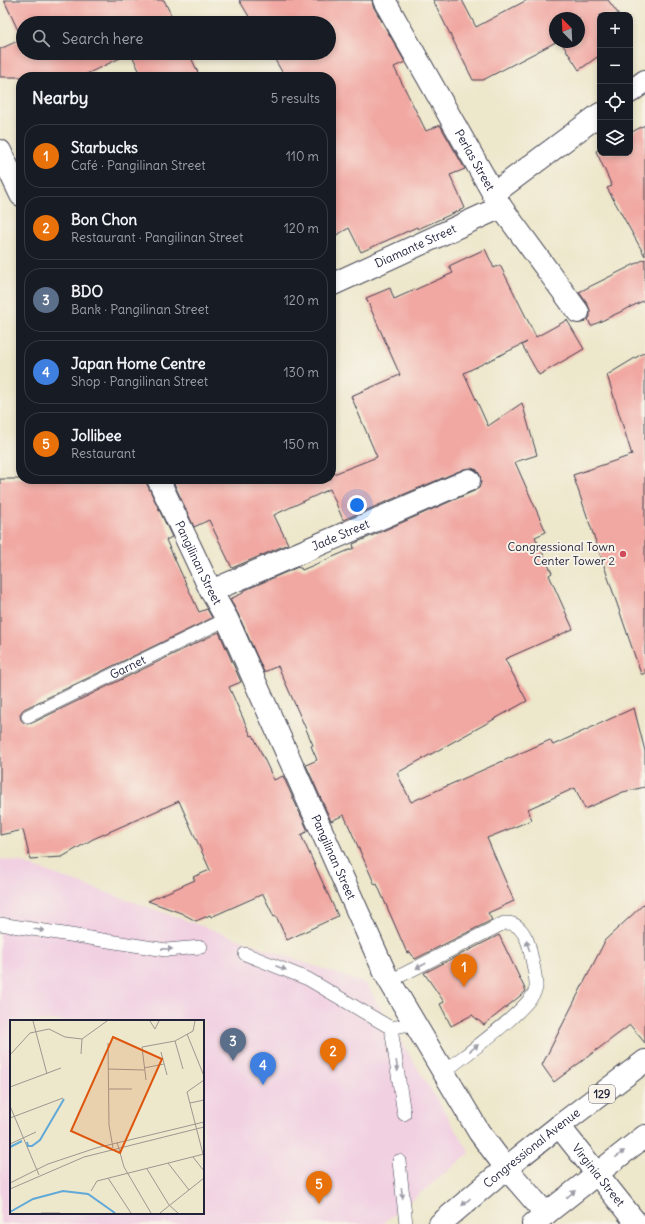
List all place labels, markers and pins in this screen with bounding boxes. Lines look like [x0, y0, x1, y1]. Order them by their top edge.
place label: Congressional Town Center Tower 2 [508, 539, 615, 568]
marker: Congressional Town Center Tower 2 [618, 549, 628, 559]
pin: 1 [451, 954, 477, 987]
pin: 3 [220, 1028, 246, 1061]
pin: 2 [320, 1038, 346, 1071]
pin: 4 [250, 1052, 276, 1085]
pin: 5 [306, 1171, 332, 1204]

